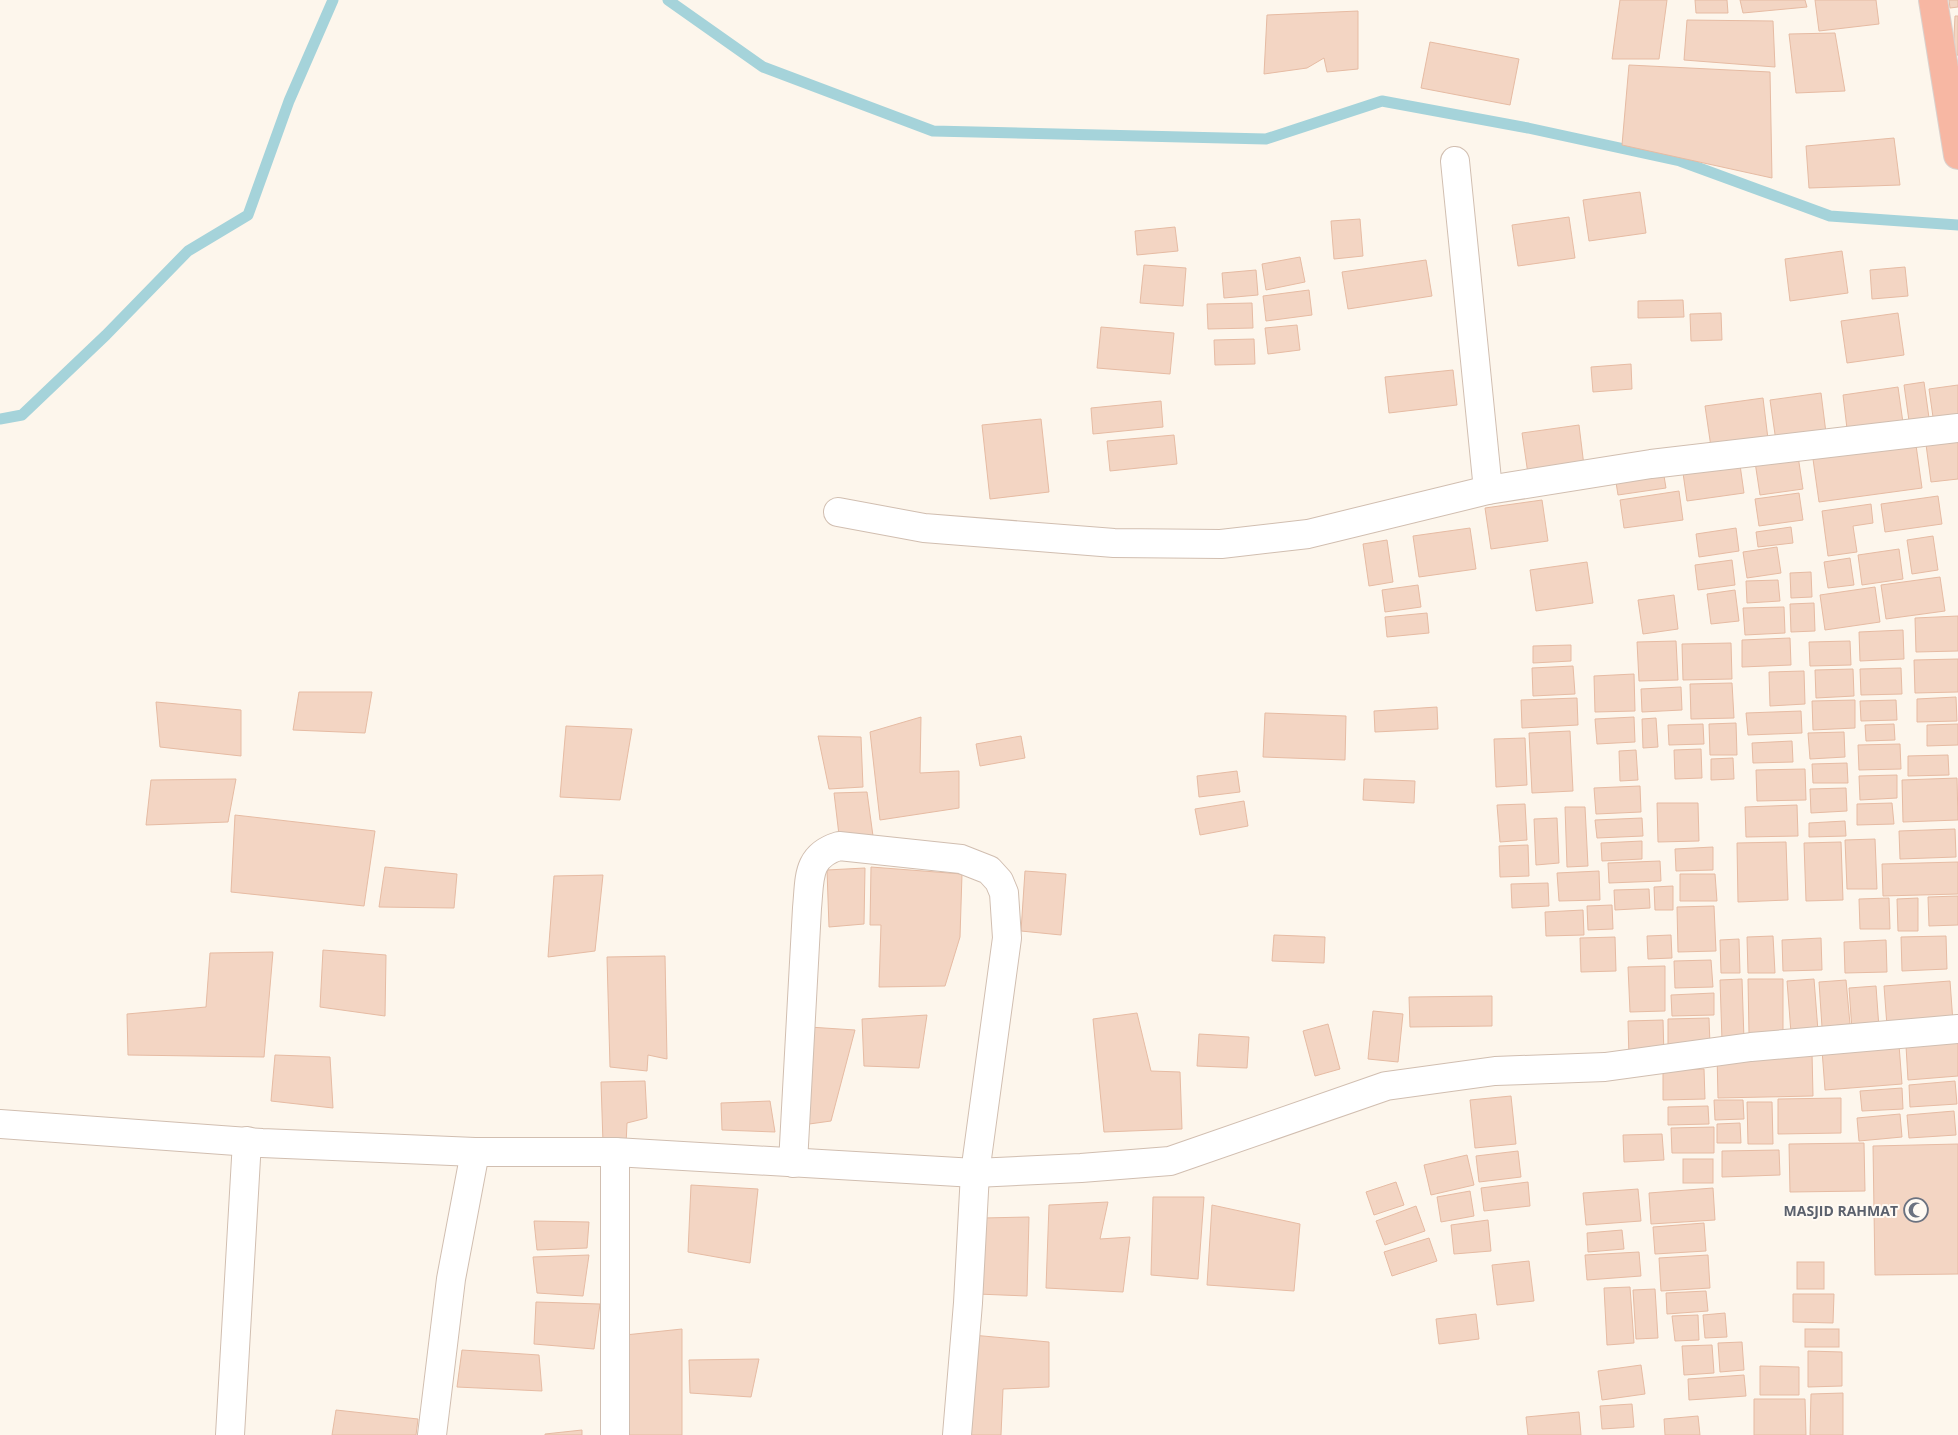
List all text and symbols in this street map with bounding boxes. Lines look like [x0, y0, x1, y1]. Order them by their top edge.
mosque icon: MASJID RAHMAT [1903, 1197, 1929, 1223]
place label: MASJID RAHMAT [1784, 1201, 1898, 1220]

